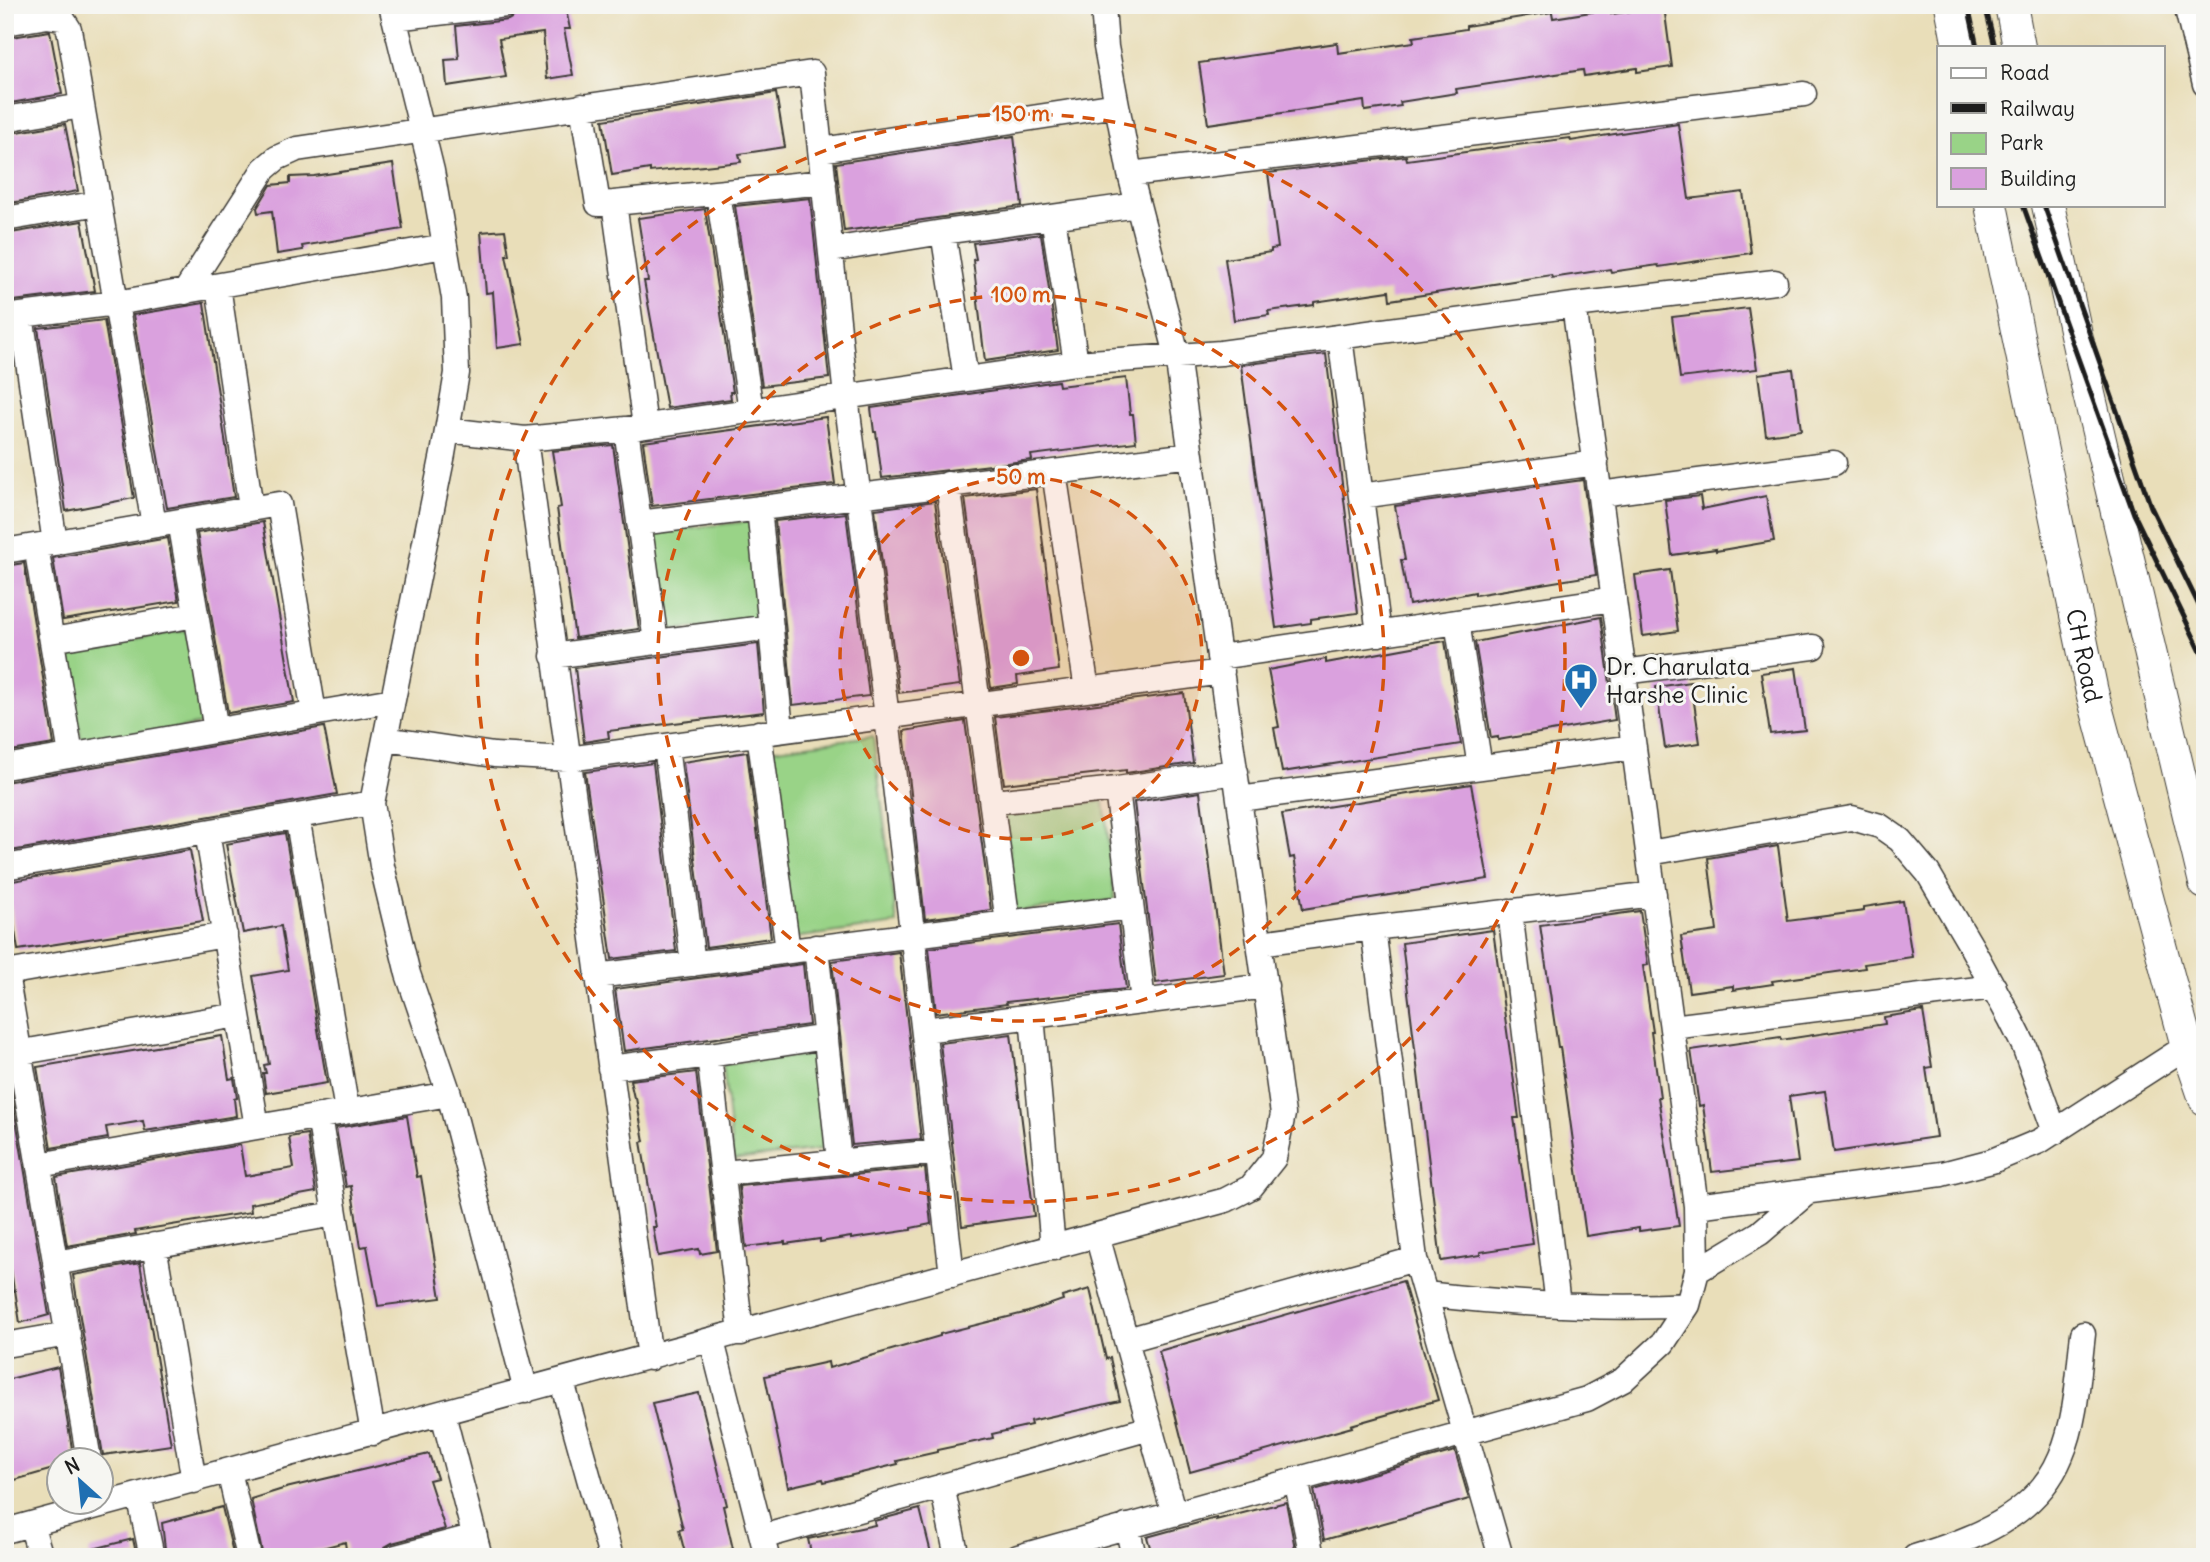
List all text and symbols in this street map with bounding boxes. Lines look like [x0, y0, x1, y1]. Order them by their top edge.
legend [1937, 46, 2164, 206]
text: Road [2000, 59, 2049, 86]
text: Railway [2000, 95, 2075, 122]
text: 150 m [992, 100, 1050, 127]
text: Park [2000, 129, 2043, 156]
text: Building [2000, 165, 2076, 192]
text: 100 m [991, 281, 1051, 308]
text: 50 m [996, 463, 1046, 490]
street label: CH Road [2060, 606, 2109, 706]
centre of rings [1009, 646, 1033, 670]
place label: Dr. Charulata Harshe Clinic [1606, 651, 1750, 709]
hospital icon: Dr. Charulata Harshe Clinic [1562, 661, 1600, 710]
north arrow [46, 1446, 116, 1516]
text: N [61, 1452, 84, 1480]

